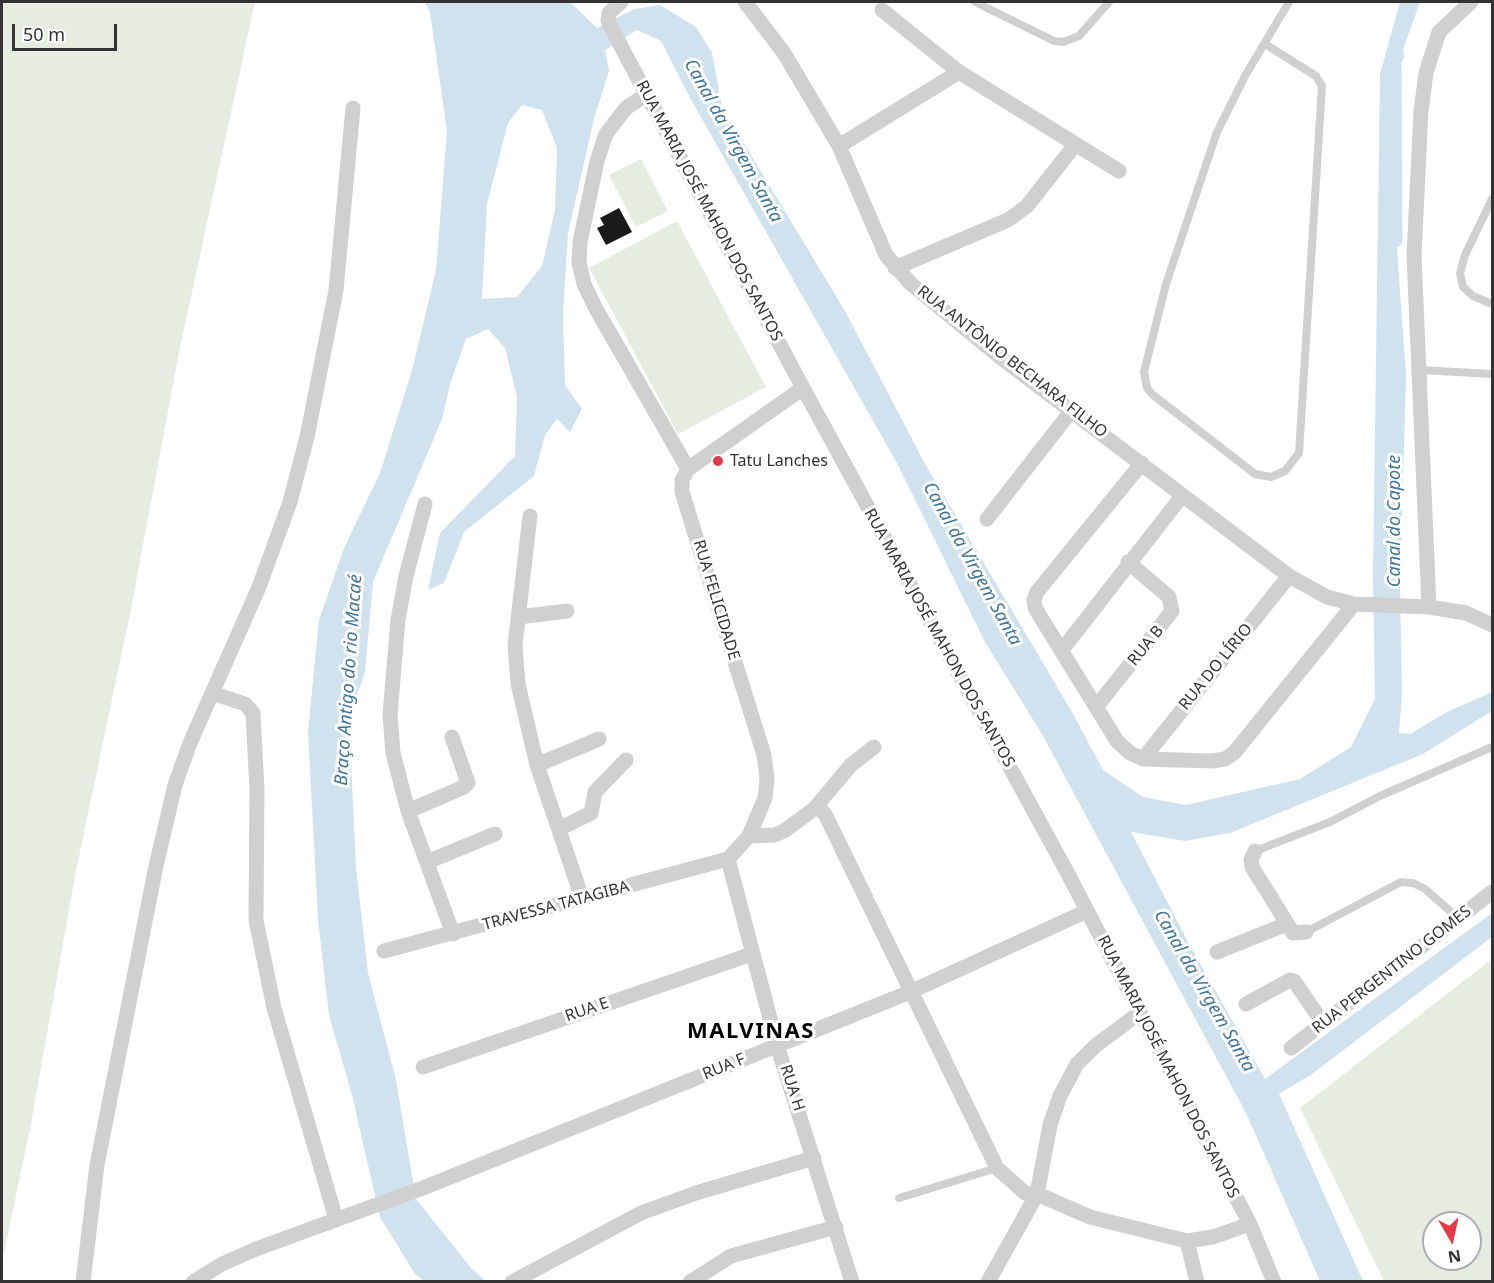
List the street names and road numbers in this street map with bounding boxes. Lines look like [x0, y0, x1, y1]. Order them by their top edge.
street label: RUA MARIA JOSÉ MAHON DOS SANTOS [632, 77, 786, 345]
street label: RUA ANTÔNIO BECHARA FILHO [913, 282, 1111, 442]
street label: RUA MARIA JOSÉ MAHON DOS SANTOS [860, 505, 1018, 771]
street label: RUA FELICIDADE [689, 538, 743, 662]
street label: RUA DO LÍRIO [1175, 620, 1257, 714]
street label: RUA B [1124, 622, 1168, 670]
street label: TRAVESSA TATAGIBA [481, 877, 631, 935]
street label: RUA PERGENTINO GOMES [1309, 902, 1475, 1038]
street label: RUA MARIA JOSÉ MAHON DOS SANTOS [1093, 932, 1243, 1202]
street label: RUA E [563, 994, 611, 1026]
street label: RUA F [700, 1050, 748, 1084]
street label: RUA H [775, 1062, 809, 1114]

